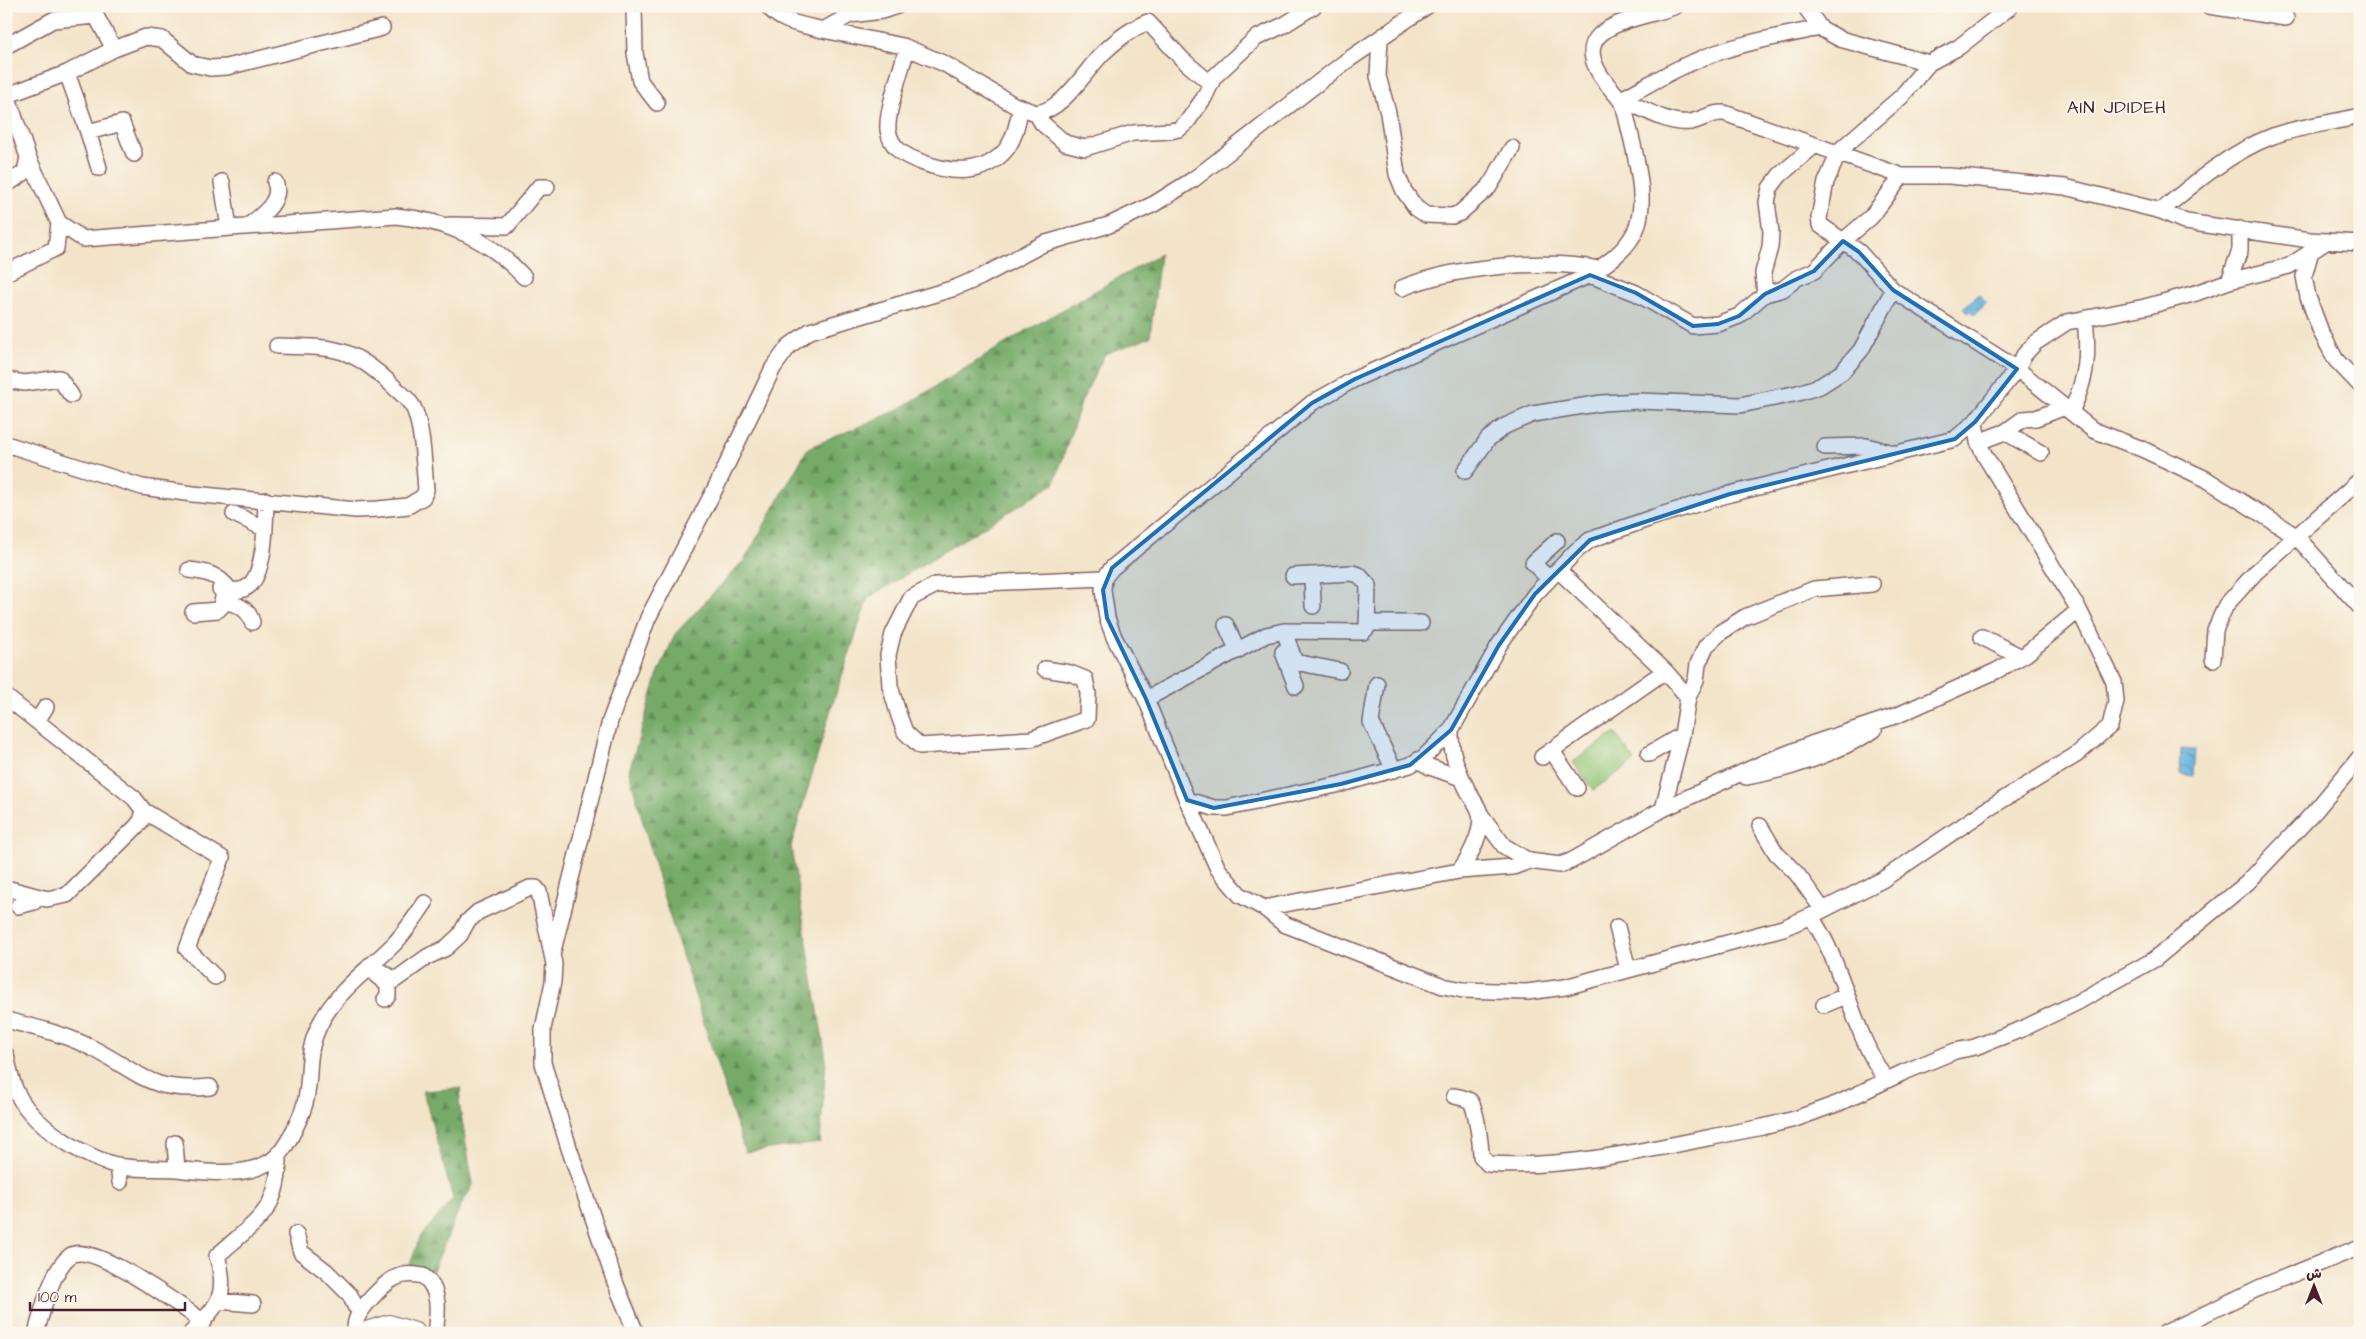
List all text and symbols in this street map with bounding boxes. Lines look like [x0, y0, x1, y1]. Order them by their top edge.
district label: AIN JDIDEH [2067, 95, 2167, 120]
north arrow [2288, 1262, 2338, 1312]
text: ش [2306, 1264, 2322, 1284]
scale bar [30, 1279, 185, 1311]
text: 100 m [38, 1287, 77, 1308]

